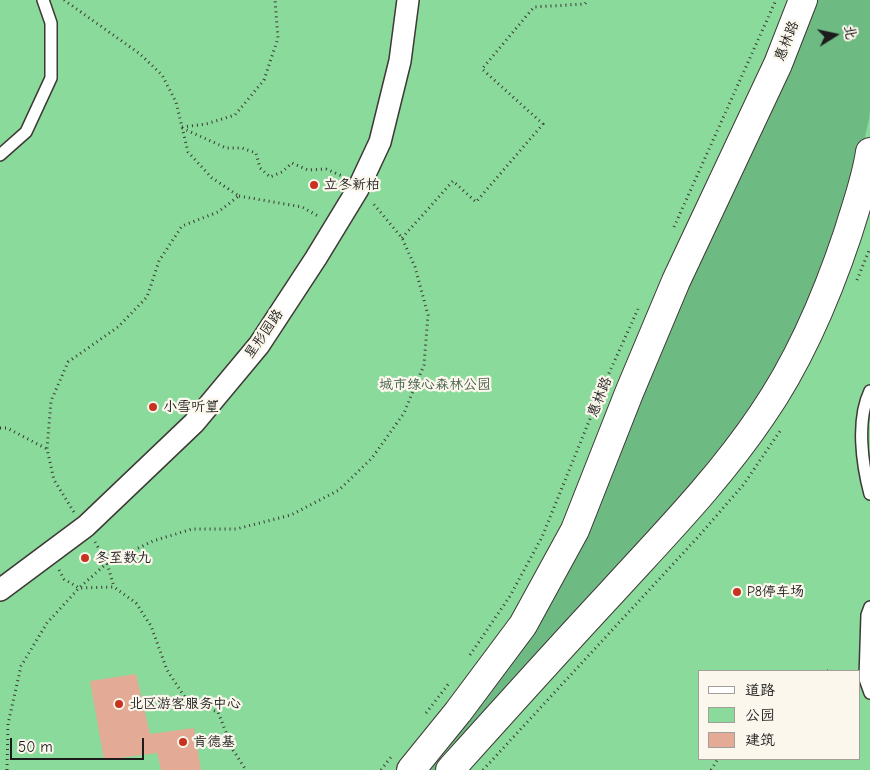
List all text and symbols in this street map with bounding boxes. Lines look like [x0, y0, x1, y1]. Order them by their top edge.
north arrow [810, 10, 860, 60]
street label: 惠林路 [771, 18, 803, 64]
text: 北 [841, 24, 860, 41]
place label: 立冬新柏 [324, 177, 380, 193]
marker: 立冬新柏 [308, 179, 320, 191]
street label: 星形园路 [241, 306, 287, 362]
street label: 惠林路 [584, 374, 616, 420]
park label: 城市绿心森林公园 [379, 377, 491, 393]
place label: 小雪听篁 [163, 399, 219, 415]
marker: 小雪听篁 [147, 401, 159, 413]
place label: 冬至数九 [95, 550, 151, 566]
marker: 冬至数九 [79, 552, 91, 564]
place label: P8停车场 [747, 584, 804, 600]
marker: P8停车场 [731, 586, 743, 598]
legend [698, 670, 860, 760]
text: 道路 [745, 681, 775, 699]
place label: 北区游客服务中心 [129, 696, 241, 712]
marker: 北区游客服务中心 [113, 698, 125, 710]
text: 公园 [745, 706, 775, 724]
scale bar [12, 728, 146, 760]
text: 建筑 [745, 731, 775, 749]
place label: 肯德基 [193, 734, 235, 750]
marker: 肯德基 [177, 736, 189, 748]
text: 50 m [18, 738, 53, 756]

